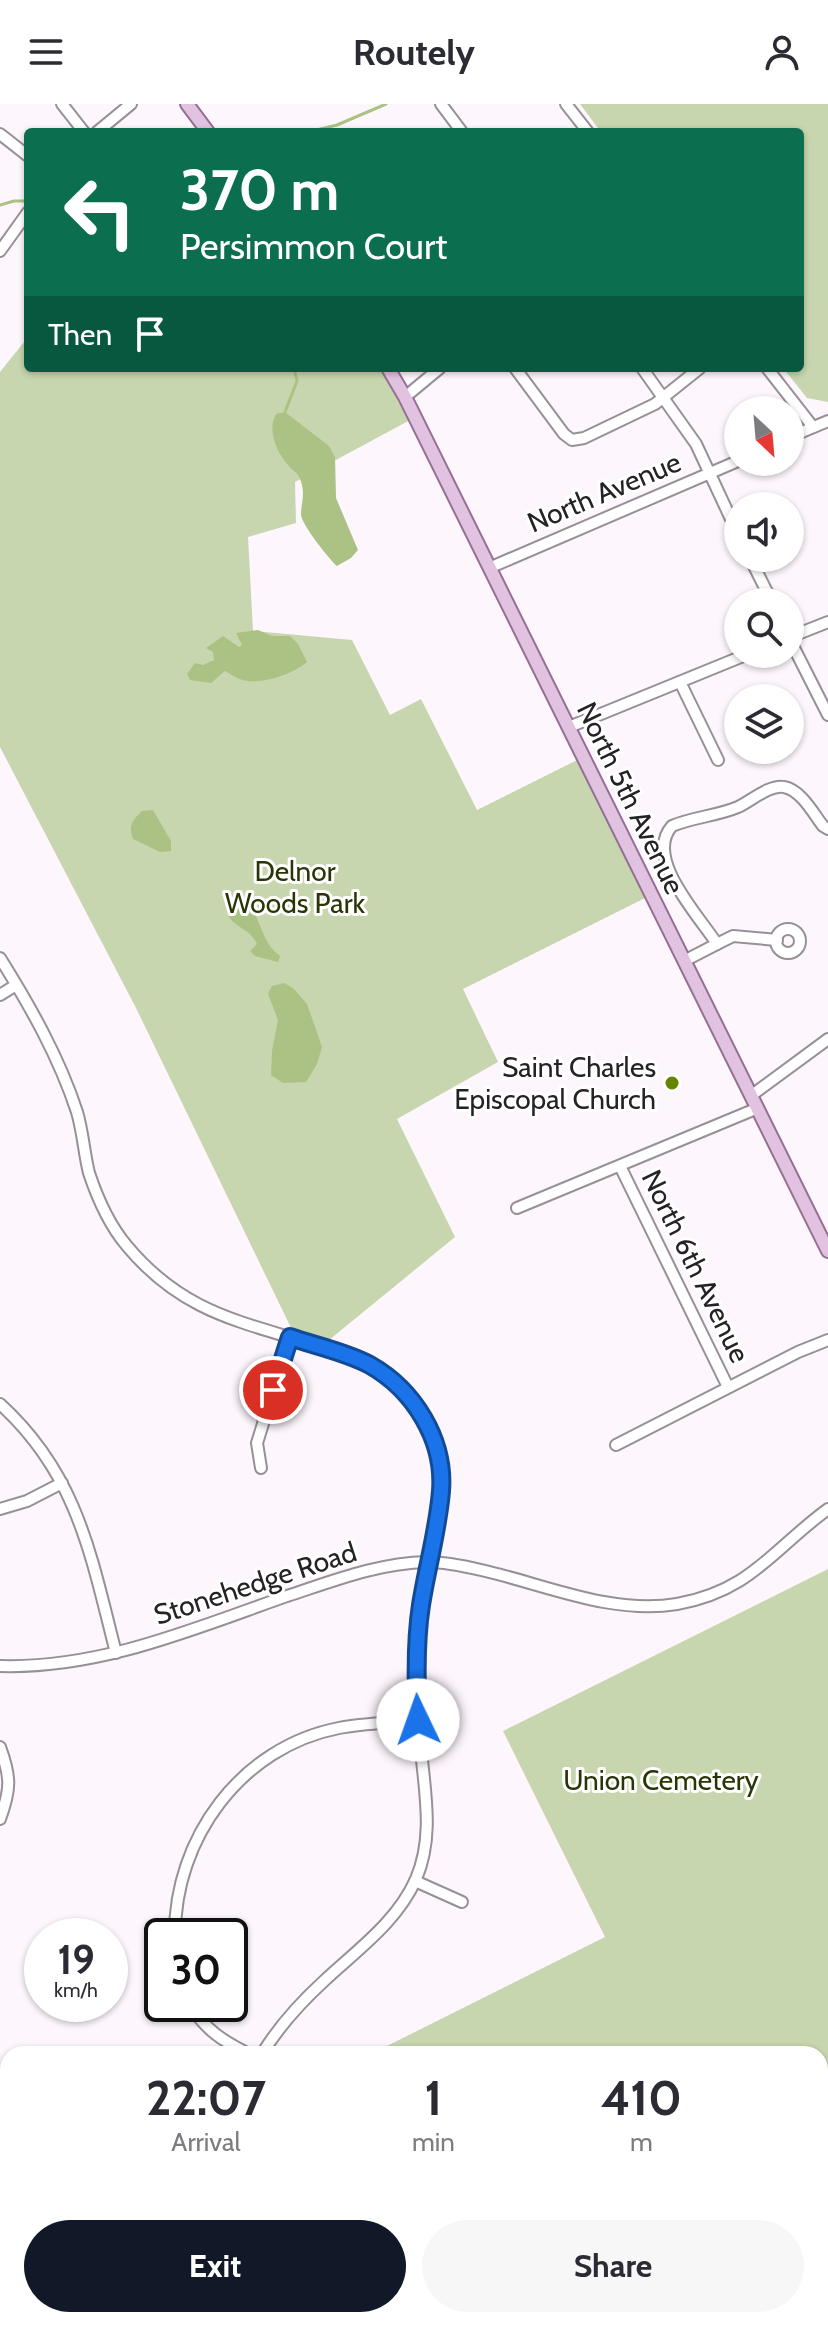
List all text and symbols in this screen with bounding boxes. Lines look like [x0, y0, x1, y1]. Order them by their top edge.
icon: menu [24, 30, 68, 74]
text: Routely [353, 30, 475, 74]
icon: person [760, 30, 804, 74]
text: 370 m [180, 156, 339, 224]
icon: left [48, 160, 152, 264]
text: Persimmon Court [180, 224, 447, 268]
icon: arrive [128, 312, 172, 356]
text: Then [48, 316, 112, 353]
north arrow [724, 396, 804, 476]
map controls [724, 396, 804, 764]
street label: North Avenue [522, 444, 686, 540]
button: sound [724, 492, 804, 572]
button: search [724, 588, 804, 668]
button: layers [724, 684, 804, 764]
street label: North 5th Avenue [570, 696, 692, 900]
park label: Delnor Woods Park [225, 854, 365, 920]
place label: Saint Charles Episcopal Church [454, 1050, 656, 1116]
marker: Saint Charles Episcopal Church [663, 1074, 681, 1092]
street label: North 6th Avenue [635, 1164, 757, 1368]
pin [239, 1356, 307, 1424]
icon: arrive [251, 1368, 295, 1412]
street label: Stonehedge Road [149, 1534, 361, 1632]
position arrow [376, 1678, 460, 1762]
park label: Union Cemetery [563, 1763, 759, 1797]
speed limit sign: 30 [144, 1918, 248, 2022]
text: 19 [57, 1935, 95, 1984]
text: km/h [54, 1978, 98, 2002]
text: 22:07 [146, 2069, 266, 2127]
text: 1 [425, 2069, 442, 2127]
text: 410 [601, 2069, 682, 2127]
text: Arrival [171, 2126, 241, 2158]
text: min [412, 2126, 455, 2158]
text: m [630, 2126, 653, 2158]
button: Exit [24, 2220, 406, 2312]
button: Share [422, 2220, 804, 2312]

